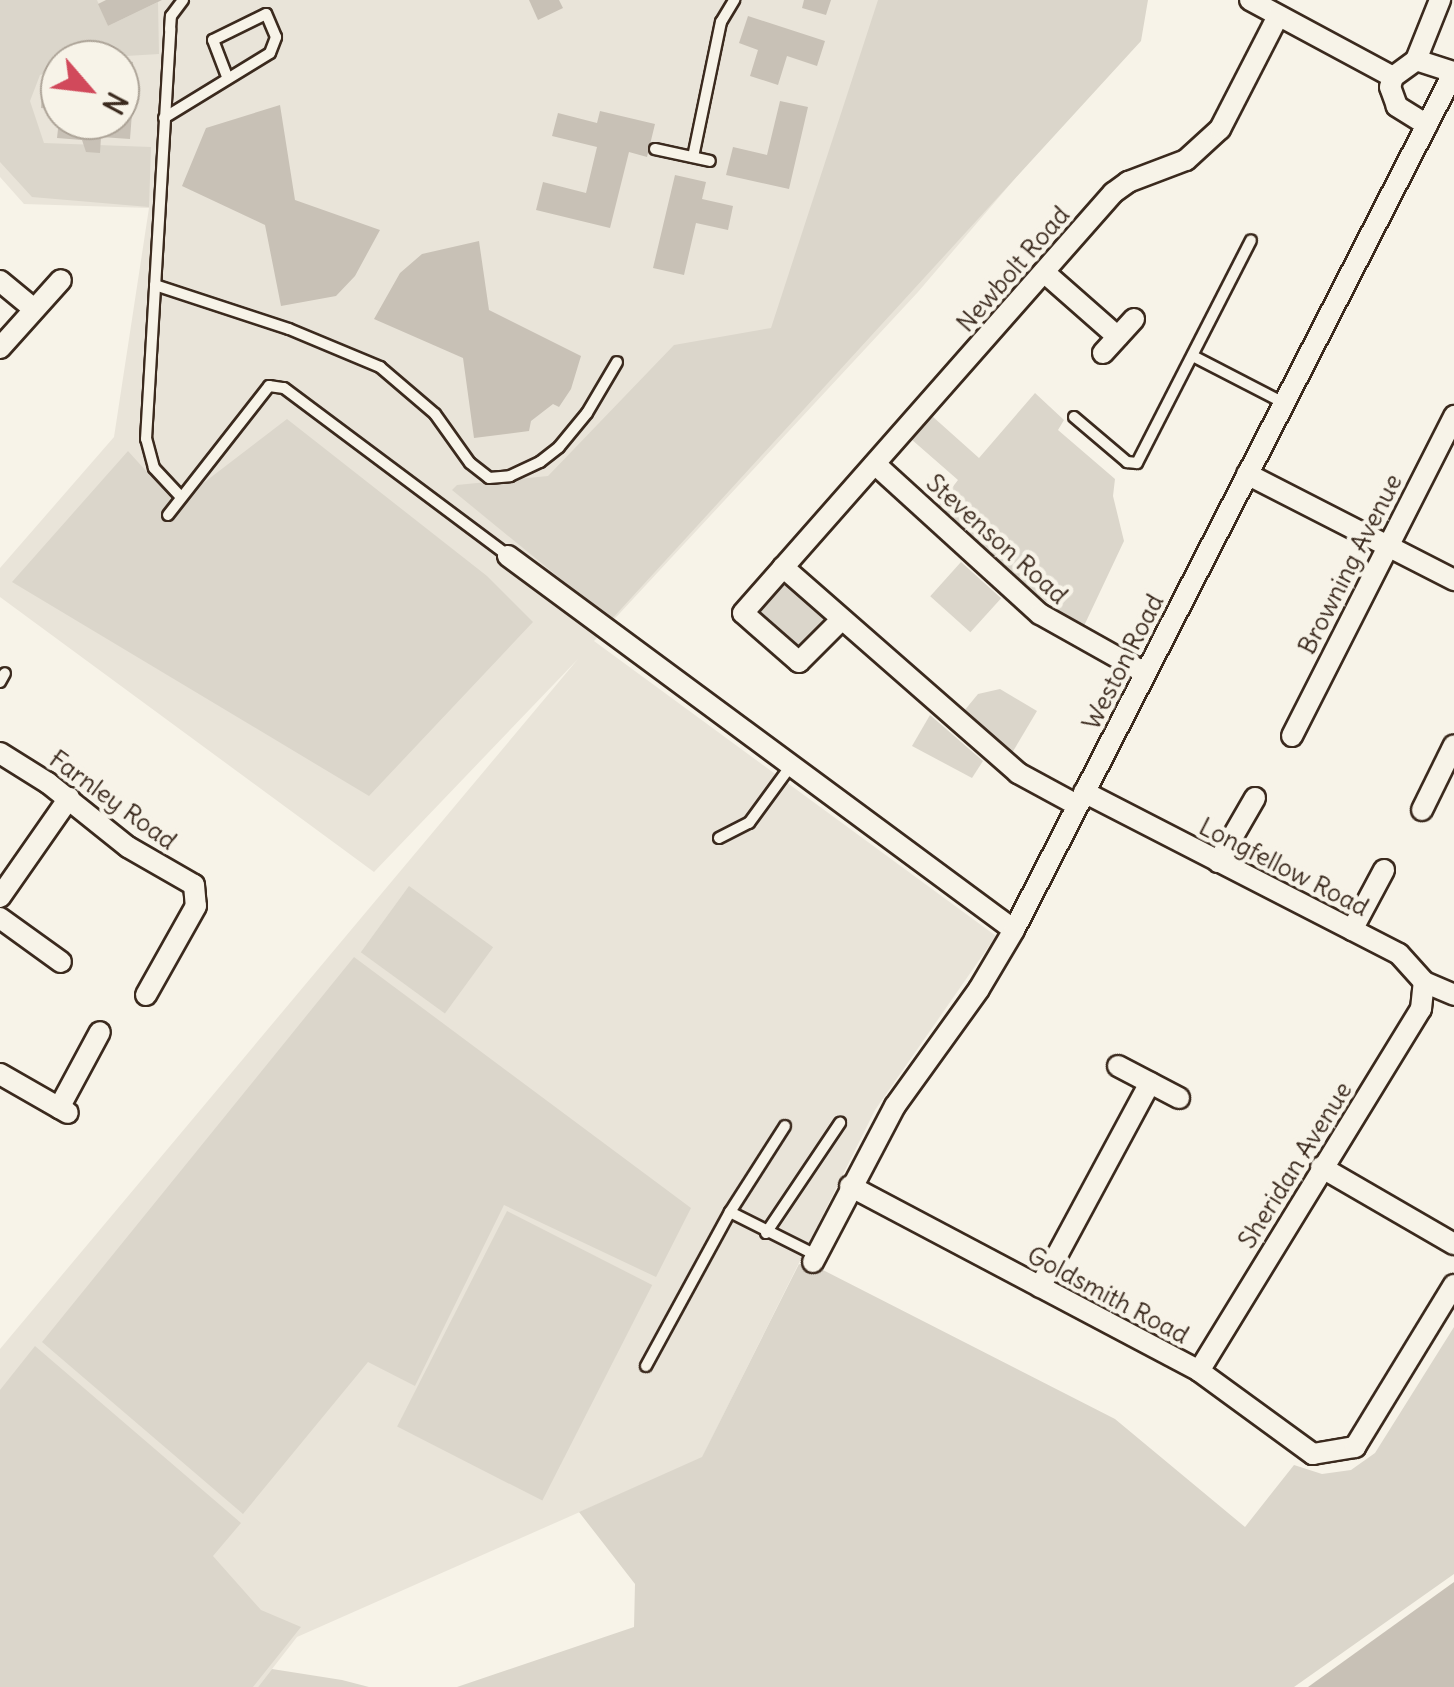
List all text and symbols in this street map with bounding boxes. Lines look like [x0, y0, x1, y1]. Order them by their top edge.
north arrow [40, 40, 140, 140]
text: N [94, 86, 135, 120]
street label: Newbolt Road [950, 200, 1076, 338]
street label: Stevenson Road [920, 468, 1074, 610]
street label: Browning Avenue [1292, 469, 1408, 659]
street label: Weston Road [1076, 589, 1170, 735]
street label: Farnley Road [44, 744, 182, 856]
street label: Longfellow Road [1194, 811, 1374, 923]
street label: Sheridan Avenue [1232, 1076, 1358, 1254]
street label: Goldsmith Road [1022, 1240, 1194, 1350]

